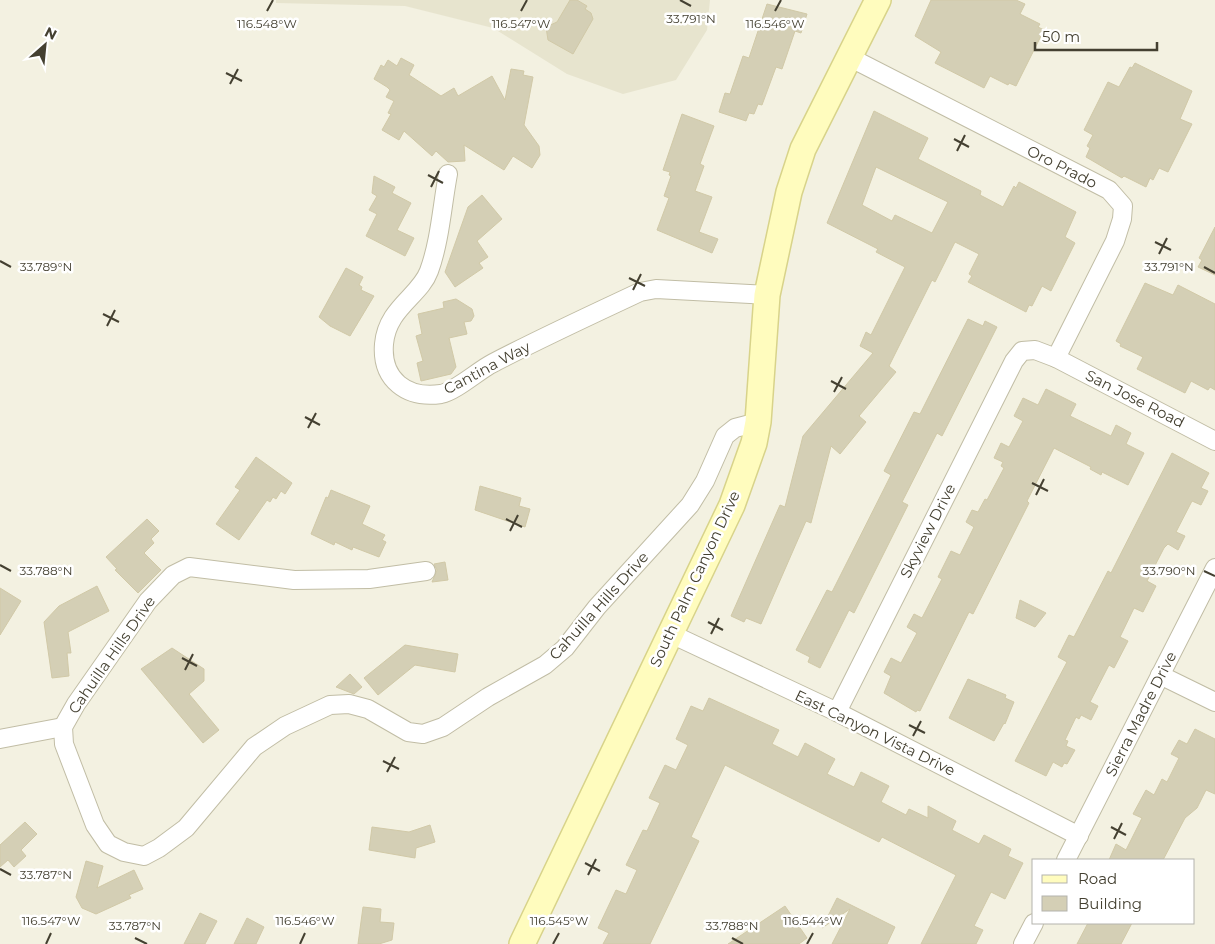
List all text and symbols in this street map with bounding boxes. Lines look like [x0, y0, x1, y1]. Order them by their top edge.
text: 33.791°N [666, 11, 716, 26]
text: 116.548°W [237, 16, 297, 31]
text: 116.547°W [492, 16, 550, 31]
text: 116.546°W [745, 16, 805, 31]
north arrow [20, 20, 70, 70]
scale bar [1035, 20, 1158, 52]
text: N [42, 23, 60, 44]
text: 50 m [1042, 27, 1080, 46]
street label: Oro Prado [1024, 141, 1100, 192]
text: 33.789°N [20, 259, 72, 274]
text: 33.791°N [1144, 259, 1194, 274]
street label: Cantina Way [440, 336, 534, 398]
street label: San Jose Road [1083, 365, 1188, 432]
street label: Skyview Drive [896, 480, 959, 581]
street label: South Palm Canyon Drive [645, 488, 744, 670]
street label: Cahuilla Hills Drive [545, 548, 652, 664]
text: 33.788°N [20, 563, 72, 578]
text: 33.790°N [1142, 563, 1196, 578]
street label: Cahuilla Hills Drive [64, 592, 159, 717]
street label: Sierra Madre Drive [1101, 648, 1180, 780]
street label: East Canyon Vista Drive [792, 685, 959, 780]
legend [1032, 859, 1195, 924]
text: 33.787°N [20, 867, 72, 882]
text: Road [1078, 869, 1117, 888]
text: Building [1078, 894, 1142, 913]
text: 116.547°W [22, 913, 80, 928]
text: 116.546°W [275, 913, 335, 928]
text: 116.545°W [530, 913, 588, 928]
text: 116.544°W [783, 913, 843, 928]
text: 33.787°N [109, 918, 161, 933]
text: 33.788°N [706, 918, 758, 933]

